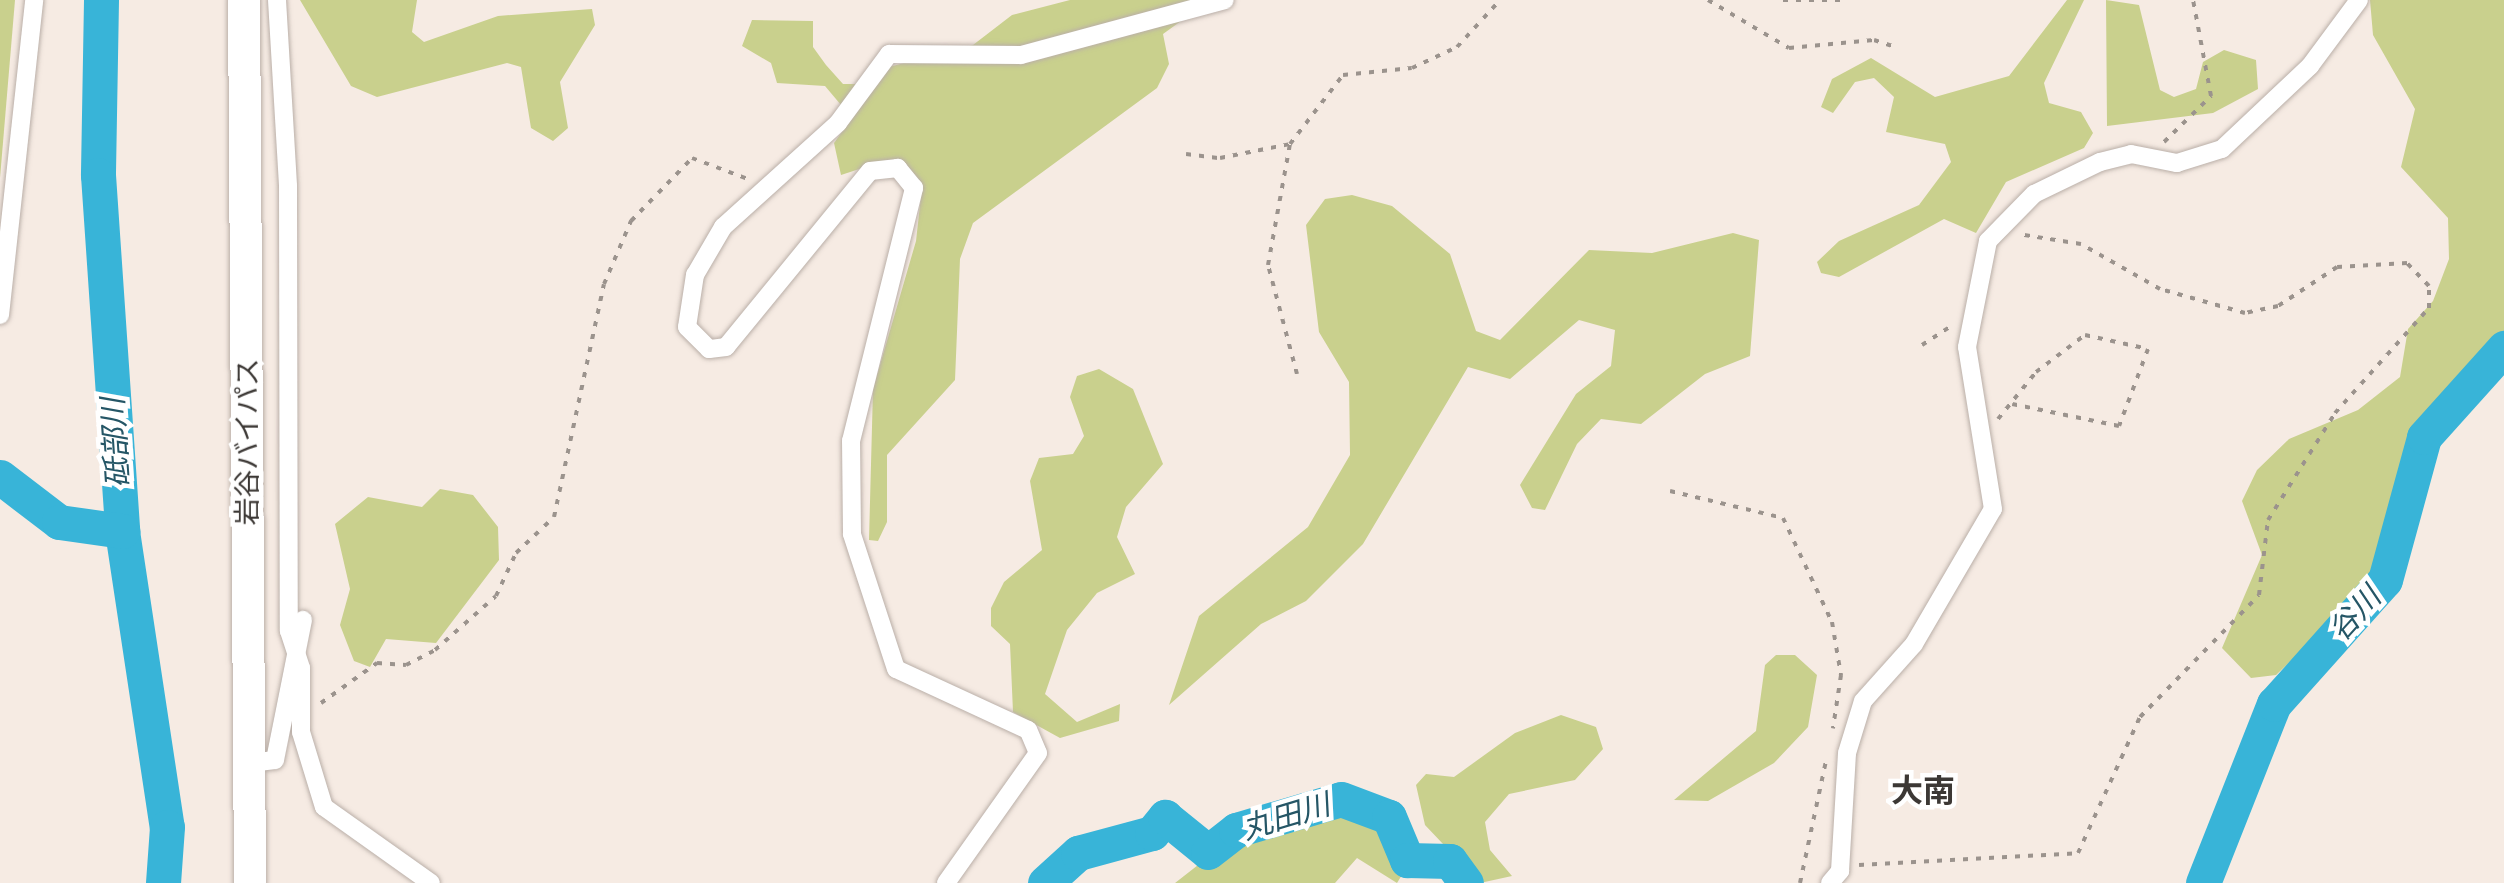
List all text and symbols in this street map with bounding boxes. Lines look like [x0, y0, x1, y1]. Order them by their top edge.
street label: 岩谷バイパス [231, 358, 265, 526]
water label: 砥部川 [95, 397, 137, 489]
water label: 谷川 [2322, 580, 2388, 648]
district label: 大南 [1891, 772, 1955, 810]
water label: 丸田川 [1238, 787, 1334, 847]

